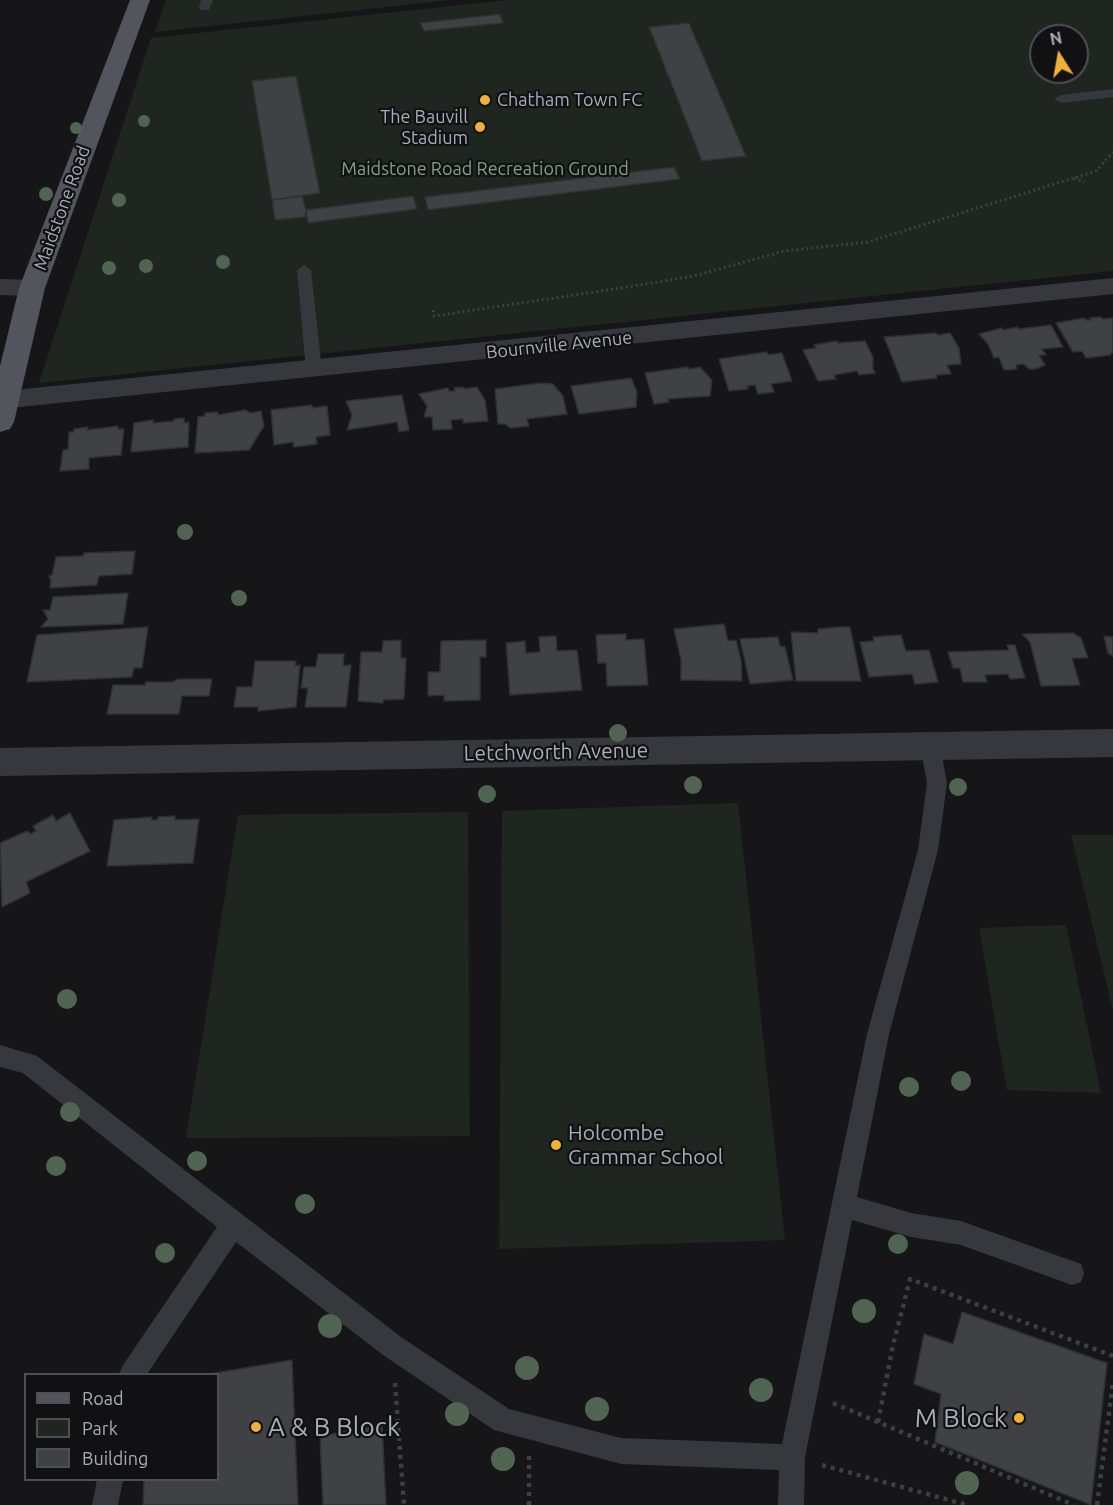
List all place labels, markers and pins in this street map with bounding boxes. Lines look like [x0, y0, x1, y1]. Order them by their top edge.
place label: Chatham Town FC [497, 89, 642, 111]
marker: Chatham Town FC [478, 93, 492, 107]
place label: The Bauvill Stadium [380, 106, 468, 148]
marker: The Bauvill Stadium [473, 120, 487, 134]
place label: Holcombe Grammar School [568, 1120, 723, 1170]
marker: Holcombe Grammar School [549, 1138, 563, 1152]
place label: M Block [915, 1402, 1007, 1434]
place label: A & B Block [268, 1411, 400, 1443]
marker: M Block [1012, 1411, 1026, 1425]
marker: A & B Block [249, 1420, 263, 1434]

